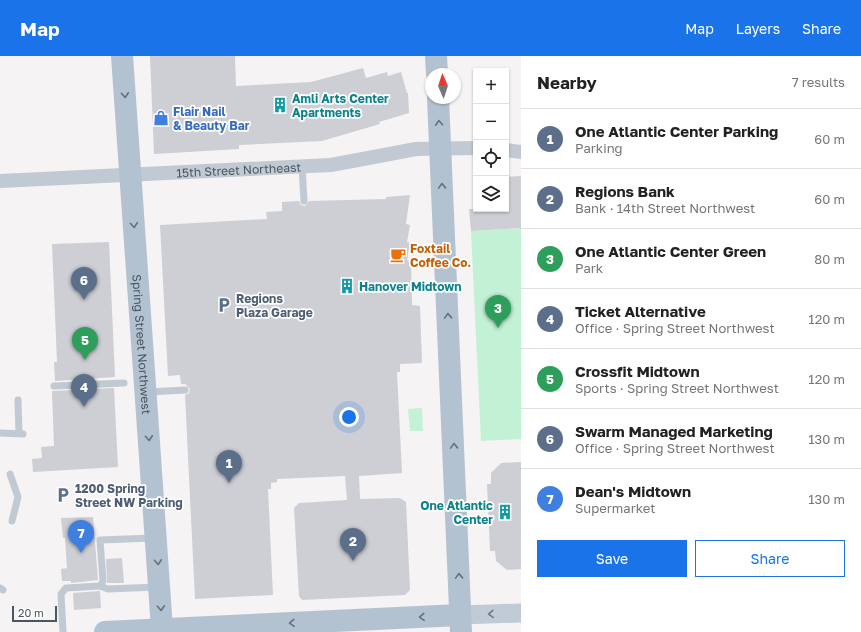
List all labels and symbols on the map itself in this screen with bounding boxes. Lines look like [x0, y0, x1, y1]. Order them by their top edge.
north arrow [425, 68, 461, 104]
place label: Amli Arts Center Apartments [292, 91, 389, 120]
one-way arrow [120, 92, 129, 98]
building icon: Amli Arts Center Apartments [271, 96, 289, 114]
place label: Flair Nail & Beauty Bar [173, 104, 250, 133]
shop icon: Flair Nail & Beauty Bar [152, 109, 170, 127]
one-way arrow [435, 120, 444, 126]
street label: 15th Street Northeast [176, 159, 302, 180]
one-way arrow [438, 183, 447, 189]
one-way arrow [130, 222, 138, 228]
place label: Foxtail Coffee Co. [410, 241, 471, 270]
cafe icon: Foxtail Coffee Co. [389, 246, 407, 264]
pin: 6 [71, 267, 97, 300]
street label: Spring Street Northwest [130, 274, 155, 415]
building icon: Hanover Midtown [338, 277, 356, 295]
place label: Hanover Midtown [359, 279, 462, 294]
place label: Regions Plaza Garage [236, 291, 313, 320]
pin: 3 [485, 295, 511, 328]
parking icon: Regions Plaza Garage [215, 296, 233, 314]
one-way arrow [444, 313, 452, 319]
pin: 5 [72, 327, 98, 360]
pin: 4 [71, 374, 97, 407]
your location [339, 407, 359, 427]
one-way arrow [145, 435, 154, 441]
one-way arrow [449, 443, 458, 449]
pin: 1 [216, 450, 242, 483]
place label: 1200 Spring Street NW Parking [75, 481, 183, 510]
parking icon: 1200 Spring Street NW Parking [54, 486, 72, 504]
place label: One Atlantic Center [420, 498, 493, 527]
building icon: One Atlantic Center [496, 503, 514, 521]
pin: 7 [68, 520, 94, 553]
pin: 2 [340, 528, 366, 561]
one-way arrow [153, 559, 162, 565]
one-way arrow [455, 573, 463, 579]
scale bar [12, 604, 57, 623]
one-way arrow [156, 605, 165, 611]
one-way arrow [488, 610, 494, 618]
one-way arrow [419, 612, 425, 621]
one-way arrow [289, 619, 295, 627]

